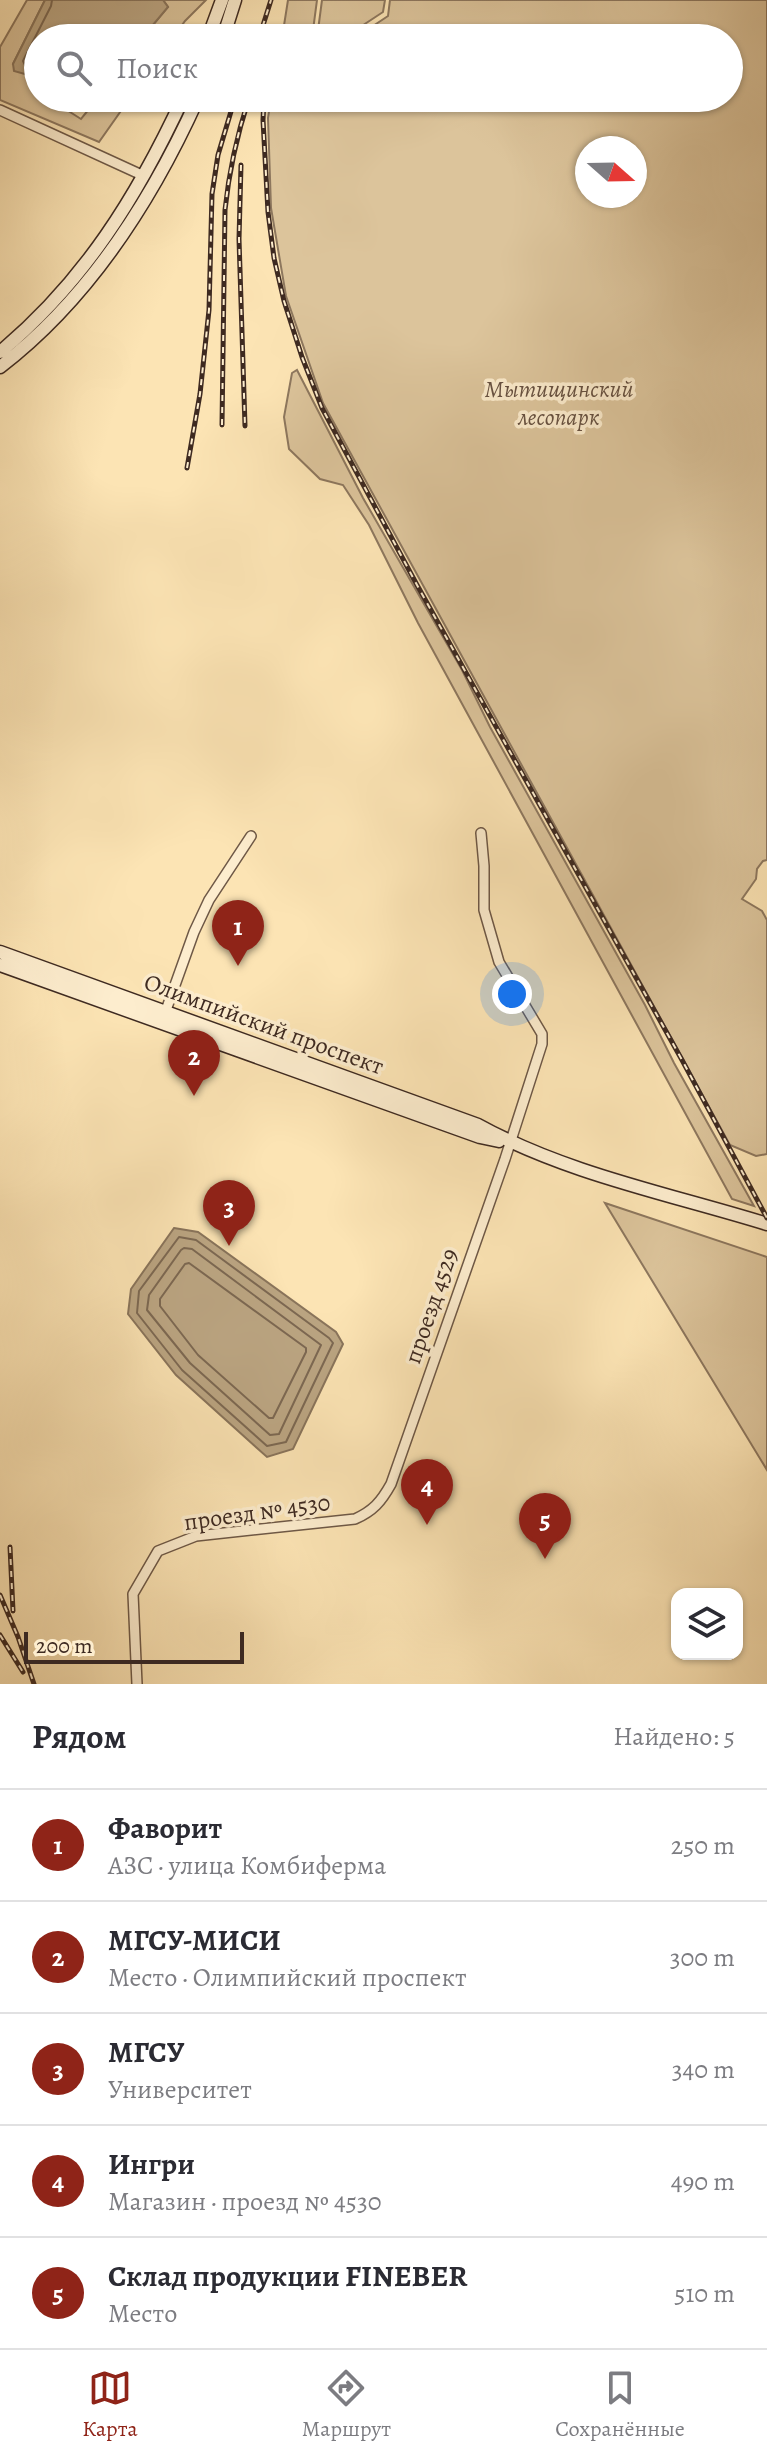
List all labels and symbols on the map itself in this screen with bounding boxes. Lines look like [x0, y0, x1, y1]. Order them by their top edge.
north arrow [575, 136, 647, 208]
park label: Мытищинский лесопарк [485, 373, 633, 433]
pin: 1 [212, 900, 264, 966]
street label: Олимпийский проспект [140, 966, 388, 1082]
your location [492, 974, 532, 1014]
pin: 2 [168, 1030, 220, 1096]
pin: 3 [203, 1180, 255, 1246]
street label: проезд 4529 [396, 1244, 466, 1368]
pin: 4 [401, 1459, 453, 1525]
street label: проезд № 4530 [182, 1486, 332, 1538]
pin: 5 [519, 1493, 571, 1559]
scale bar [24, 1628, 244, 1664]

